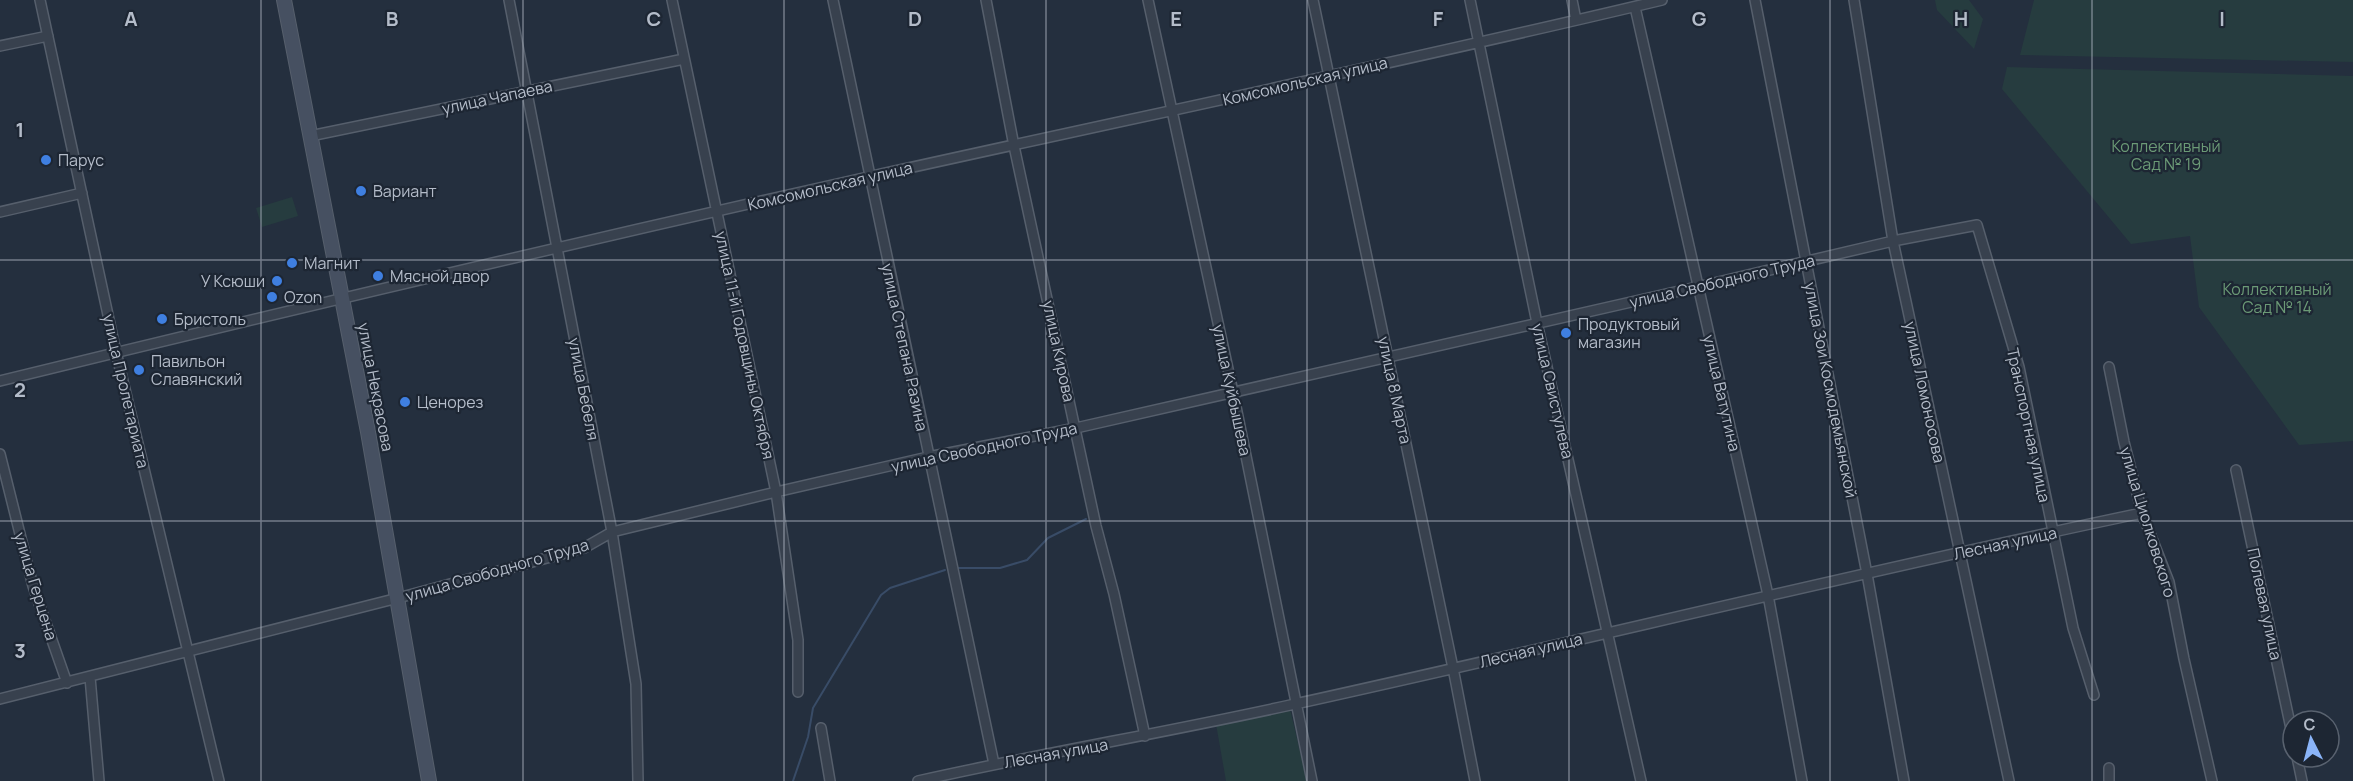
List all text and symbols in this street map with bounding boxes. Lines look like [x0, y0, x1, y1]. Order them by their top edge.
text: A [124, 5, 138, 32]
text: B [386, 5, 399, 32]
text: C [647, 5, 661, 32]
text: D [908, 5, 922, 32]
text: E [1170, 5, 1182, 32]
text: F [1433, 5, 1444, 32]
text: G [1692, 5, 1707, 32]
text: H [1954, 5, 1968, 32]
text: I [2219, 5, 2225, 32]
street label: Комсомольская улица [1220, 51, 1390, 111]
street label: улица Чапаева [440, 75, 554, 119]
text: 1 [16, 116, 24, 143]
park label: Коллективный Сад № 19 [2111, 135, 2221, 175]
place label: Парус [58, 149, 104, 171]
marker: Парус [39, 153, 53, 167]
street label: Комсомольская улица [745, 156, 915, 216]
place label: Вариант [373, 180, 437, 202]
marker: Вариант [354, 184, 368, 198]
street label: улица 11-й Годовщины Октября [710, 229, 780, 461]
street label: улица Свободного Труда [1627, 249, 1817, 313]
place label: Магнит [304, 252, 360, 274]
marker: Магнит [285, 256, 299, 270]
street label: улица Степана Разина [876, 261, 934, 433]
place label: Мясной двор [390, 265, 489, 287]
marker: Мясной двор [371, 269, 385, 283]
place label: У Ксюши [201, 270, 265, 292]
marker: У Ксюши [270, 274, 284, 288]
park label: Коллективный Сад № 14 [2222, 278, 2332, 318]
street label: улица Зои Космодемьянской [1799, 280, 1863, 500]
place label: Ozon [284, 286, 322, 308]
marker: Ozon [265, 290, 279, 304]
street label: улица Кирова [1037, 298, 1081, 404]
place label: Бристоль [174, 308, 246, 330]
street label: улица Пролетариата [98, 312, 154, 470]
marker: Бристоль [155, 312, 169, 326]
place label: Продуктовый магазин [1578, 313, 1680, 353]
street label: улица Ломоносова [1899, 319, 1951, 465]
street label: улица Некрасова [353, 321, 399, 453]
street label: улица Свистулева [1527, 321, 1579, 461]
street label: улица Куйбышева [1207, 322, 1257, 458]
marker: Продуктовый магазин [1559, 326, 1573, 340]
street label: улица Ватутина [1698, 333, 1746, 453]
street label: улица 8 Марта [1373, 334, 1417, 446]
street label: улица Бебеля [563, 336, 605, 442]
street label: Транспортная улица [2002, 346, 2056, 504]
place label: Павильон Славянский [151, 350, 242, 390]
marker: Павильон Славянский [132, 363, 146, 377]
text: 2 [14, 376, 26, 403]
place label: Ценорез [417, 391, 483, 413]
marker: Ценорез [398, 395, 412, 409]
street label: улица Свободного Труда [889, 417, 1079, 477]
street label: улица Циолковского [2115, 444, 2181, 600]
street label: Лесная улица [1951, 521, 2059, 565]
street label: улица Герцена [9, 529, 63, 643]
street label: улица Свободного Труда [403, 533, 591, 607]
street label: Полевая улица [2242, 546, 2288, 662]
street label: Лесная улица [1477, 627, 1585, 673]
text: 3 [14, 637, 26, 664]
north arrow [2281, 709, 2341, 769]
text: С [2302, 713, 2317, 736]
street label: Лесная улица [1002, 733, 1110, 773]

